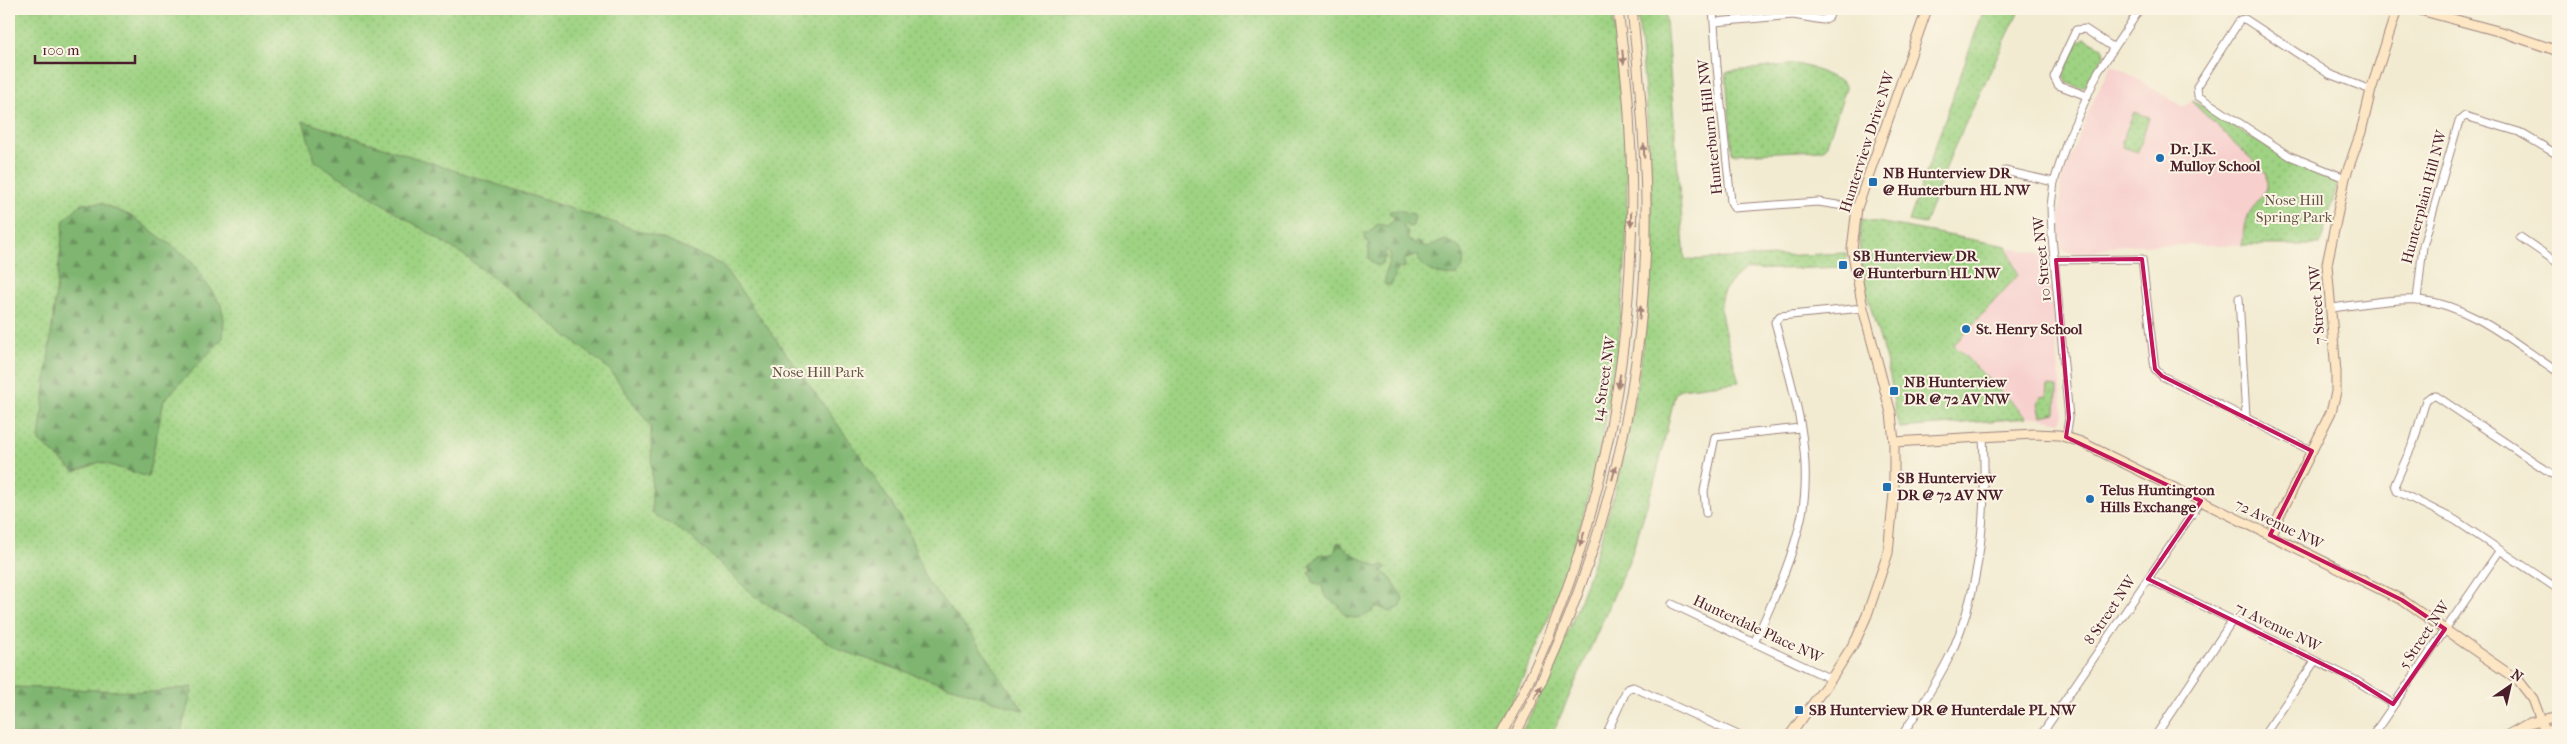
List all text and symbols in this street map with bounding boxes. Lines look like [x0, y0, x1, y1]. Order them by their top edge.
scale bar [35, 32, 135, 64]
text: 100 m [42, 41, 80, 59]
one-way arrow [1619, 50, 1627, 66]
street label: Hunterburn Hill NW [1694, 57, 1726, 196]
street label: Hunterview Drive NW [1836, 68, 1899, 215]
street label: Hunterplain Hill NW [2397, 127, 2451, 266]
place label: Dr. J.K. Mulloy School [2169, 140, 2261, 175]
one-way arrow [1640, 142, 1648, 158]
marker: Dr. J.K. Mulloy School [2154, 152, 2166, 164]
place label: NB Hunterview DR @ Hunterburn HL NW [1883, 164, 2031, 199]
marker: NB Hunterview DR @ Hunterburn HL NW [1867, 176, 1879, 188]
park label: Nose Hill Spring Park [2256, 191, 2332, 226]
one-way arrow [1627, 212, 1635, 228]
street label: 10 Street NW [2029, 214, 2055, 302]
place label: SB Hunterview DR @ Hunterburn HL NW [1853, 247, 2001, 282]
marker: SB Hunterview DR @ Hunterburn HL NW [1837, 259, 1849, 271]
street label: 7 Street NW [2305, 264, 2329, 345]
one-way arrow [1636, 304, 1644, 320]
place label: St. Henry School [1976, 320, 2083, 338]
marker: St. Henry School [1960, 323, 1972, 335]
street label: 14 Street NW [1588, 334, 1620, 423]
park label: Nose Hill Park [772, 363, 865, 381]
place label: NB Hunterview DR @ 72 AV NW [1904, 373, 2011, 408]
one-way arrow [1614, 374, 1622, 390]
marker: NB Hunterview DR @ 72 AV NW [1888, 385, 1900, 397]
one-way arrow [1610, 465, 1618, 481]
place label: SB Hunterview DR @ 72 AV NW [1897, 469, 2004, 504]
marker: SB Hunterview DR @ 72 AV NW [1881, 481, 1893, 493]
place label: Telus Huntington Hills Exchange [2099, 481, 2215, 516]
marker: Telus Huntington Hills Exchange [2084, 493, 2096, 505]
street label: 72 Avenue NW [2232, 495, 2327, 554]
one-way arrow [1578, 532, 1586, 547]
street label: 8 Street NW [2080, 571, 2140, 648]
street label: Hunterdale Place NW [1690, 591, 1827, 667]
street label: 5 Street NW [2395, 596, 2454, 673]
street label: 71 Avenue NW [2232, 598, 2325, 656]
north arrow [2484, 662, 2534, 712]
text: N [2508, 666, 2526, 686]
one-way arrow [1533, 685, 1542, 699]
place label: SB Hunterview DR @ Hunterdale PL NW [1809, 701, 2077, 719]
marker: SB Hunterview DR @ Hunterdale PL NW [1793, 704, 1805, 716]

